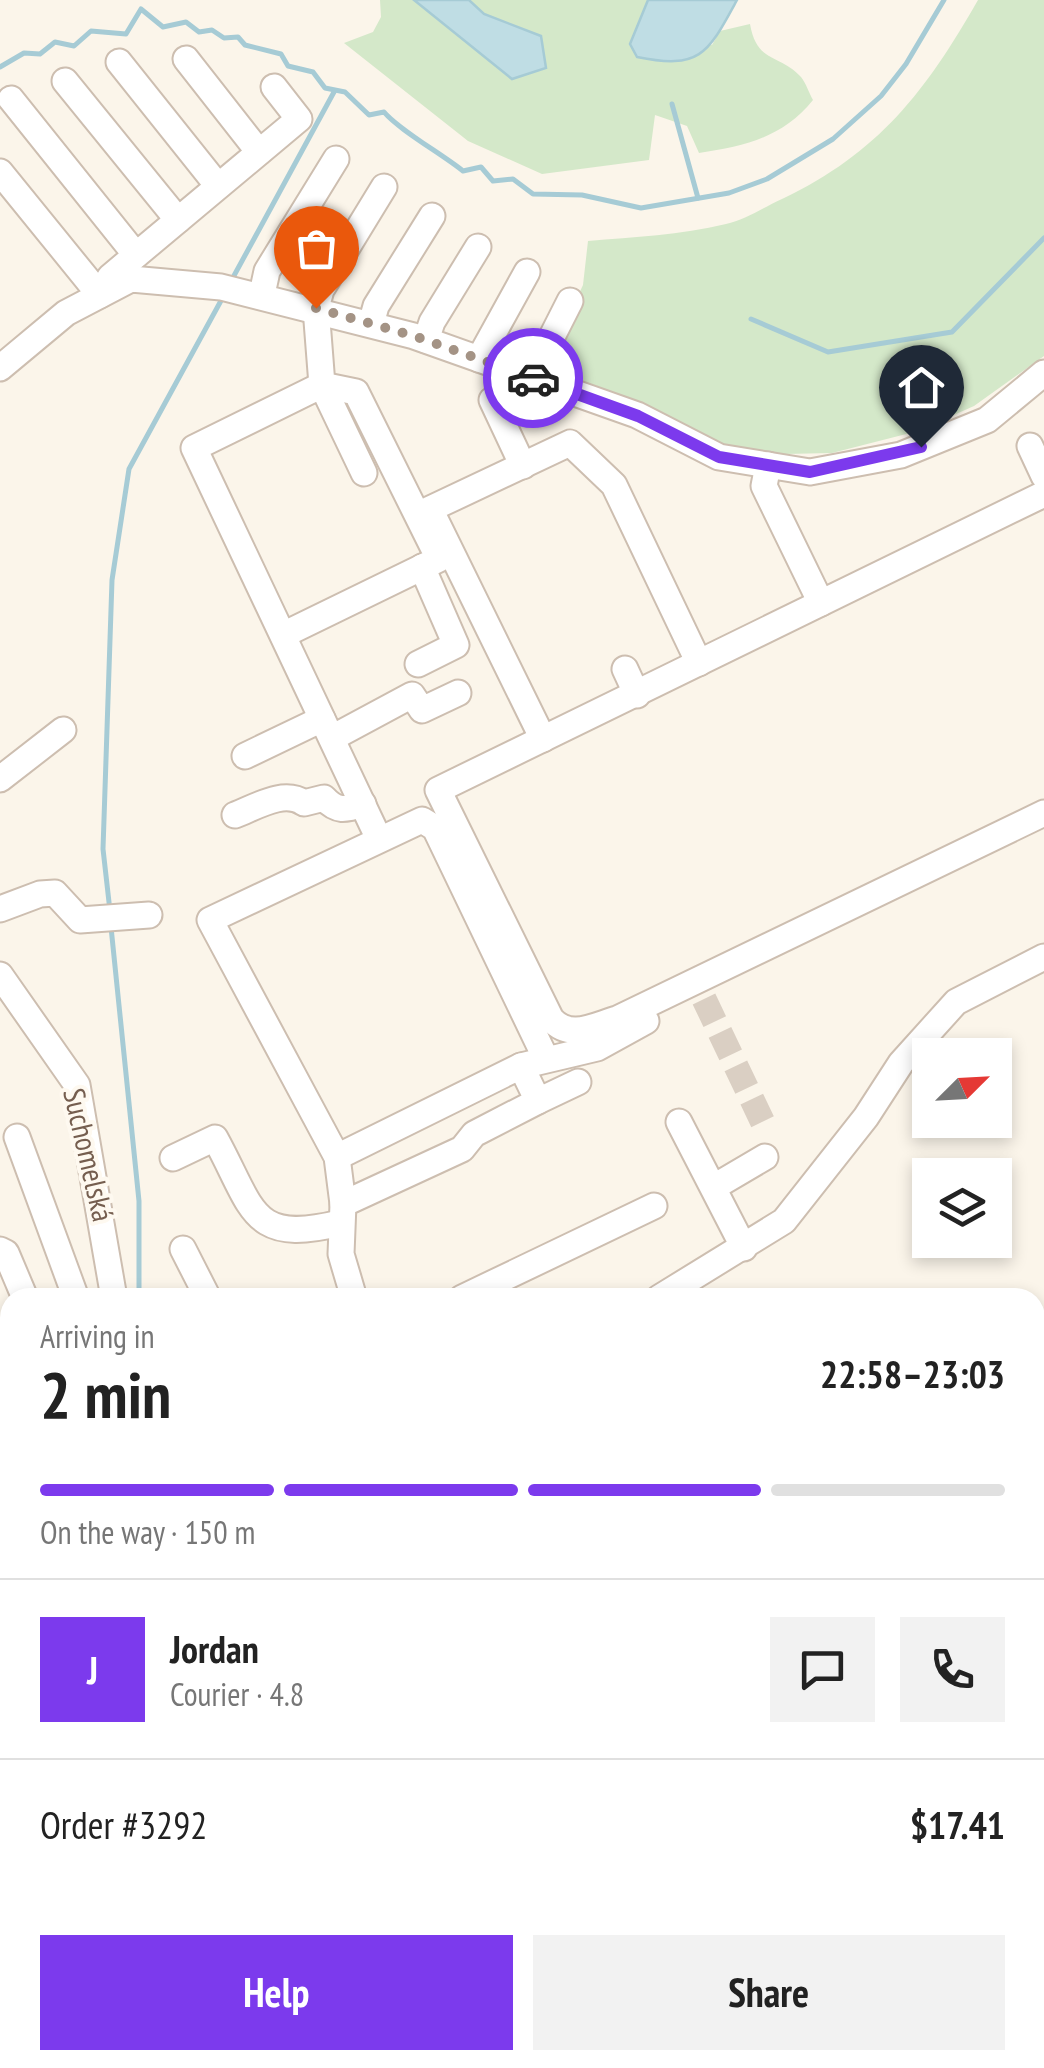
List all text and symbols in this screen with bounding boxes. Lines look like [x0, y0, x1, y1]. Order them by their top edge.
pin [274, 206, 359, 309]
icon: bag [289, 221, 344, 276]
courier [483, 328, 583, 428]
pin [879, 345, 964, 448]
icon: car [506, 351, 561, 406]
icon: home [894, 360, 949, 415]
north arrow [912, 1038, 1012, 1138]
map controls [912, 1038, 1012, 1258]
street label: Suchomelská [55, 1084, 124, 1225]
button: layers [912, 1158, 1012, 1258]
text: Arriving in [40, 1315, 155, 1357]
text: 22:58–23:03 [820, 1349, 1005, 1398]
text: 2 min [40, 1352, 171, 1436]
text: On the way · 150 m [40, 1511, 255, 1553]
button: chat [770, 1617, 875, 1722]
button: phone [900, 1617, 1005, 1722]
text: Jordan [170, 1624, 259, 1673]
text: J [87, 1645, 98, 1694]
text: Courier · 4.8 [170, 1673, 304, 1715]
text: Order #3292 [40, 1800, 207, 1849]
text: $17.41 [910, 1800, 1005, 1849]
button: Help [40, 1935, 513, 2050]
button: Share [533, 1935, 1005, 2050]

